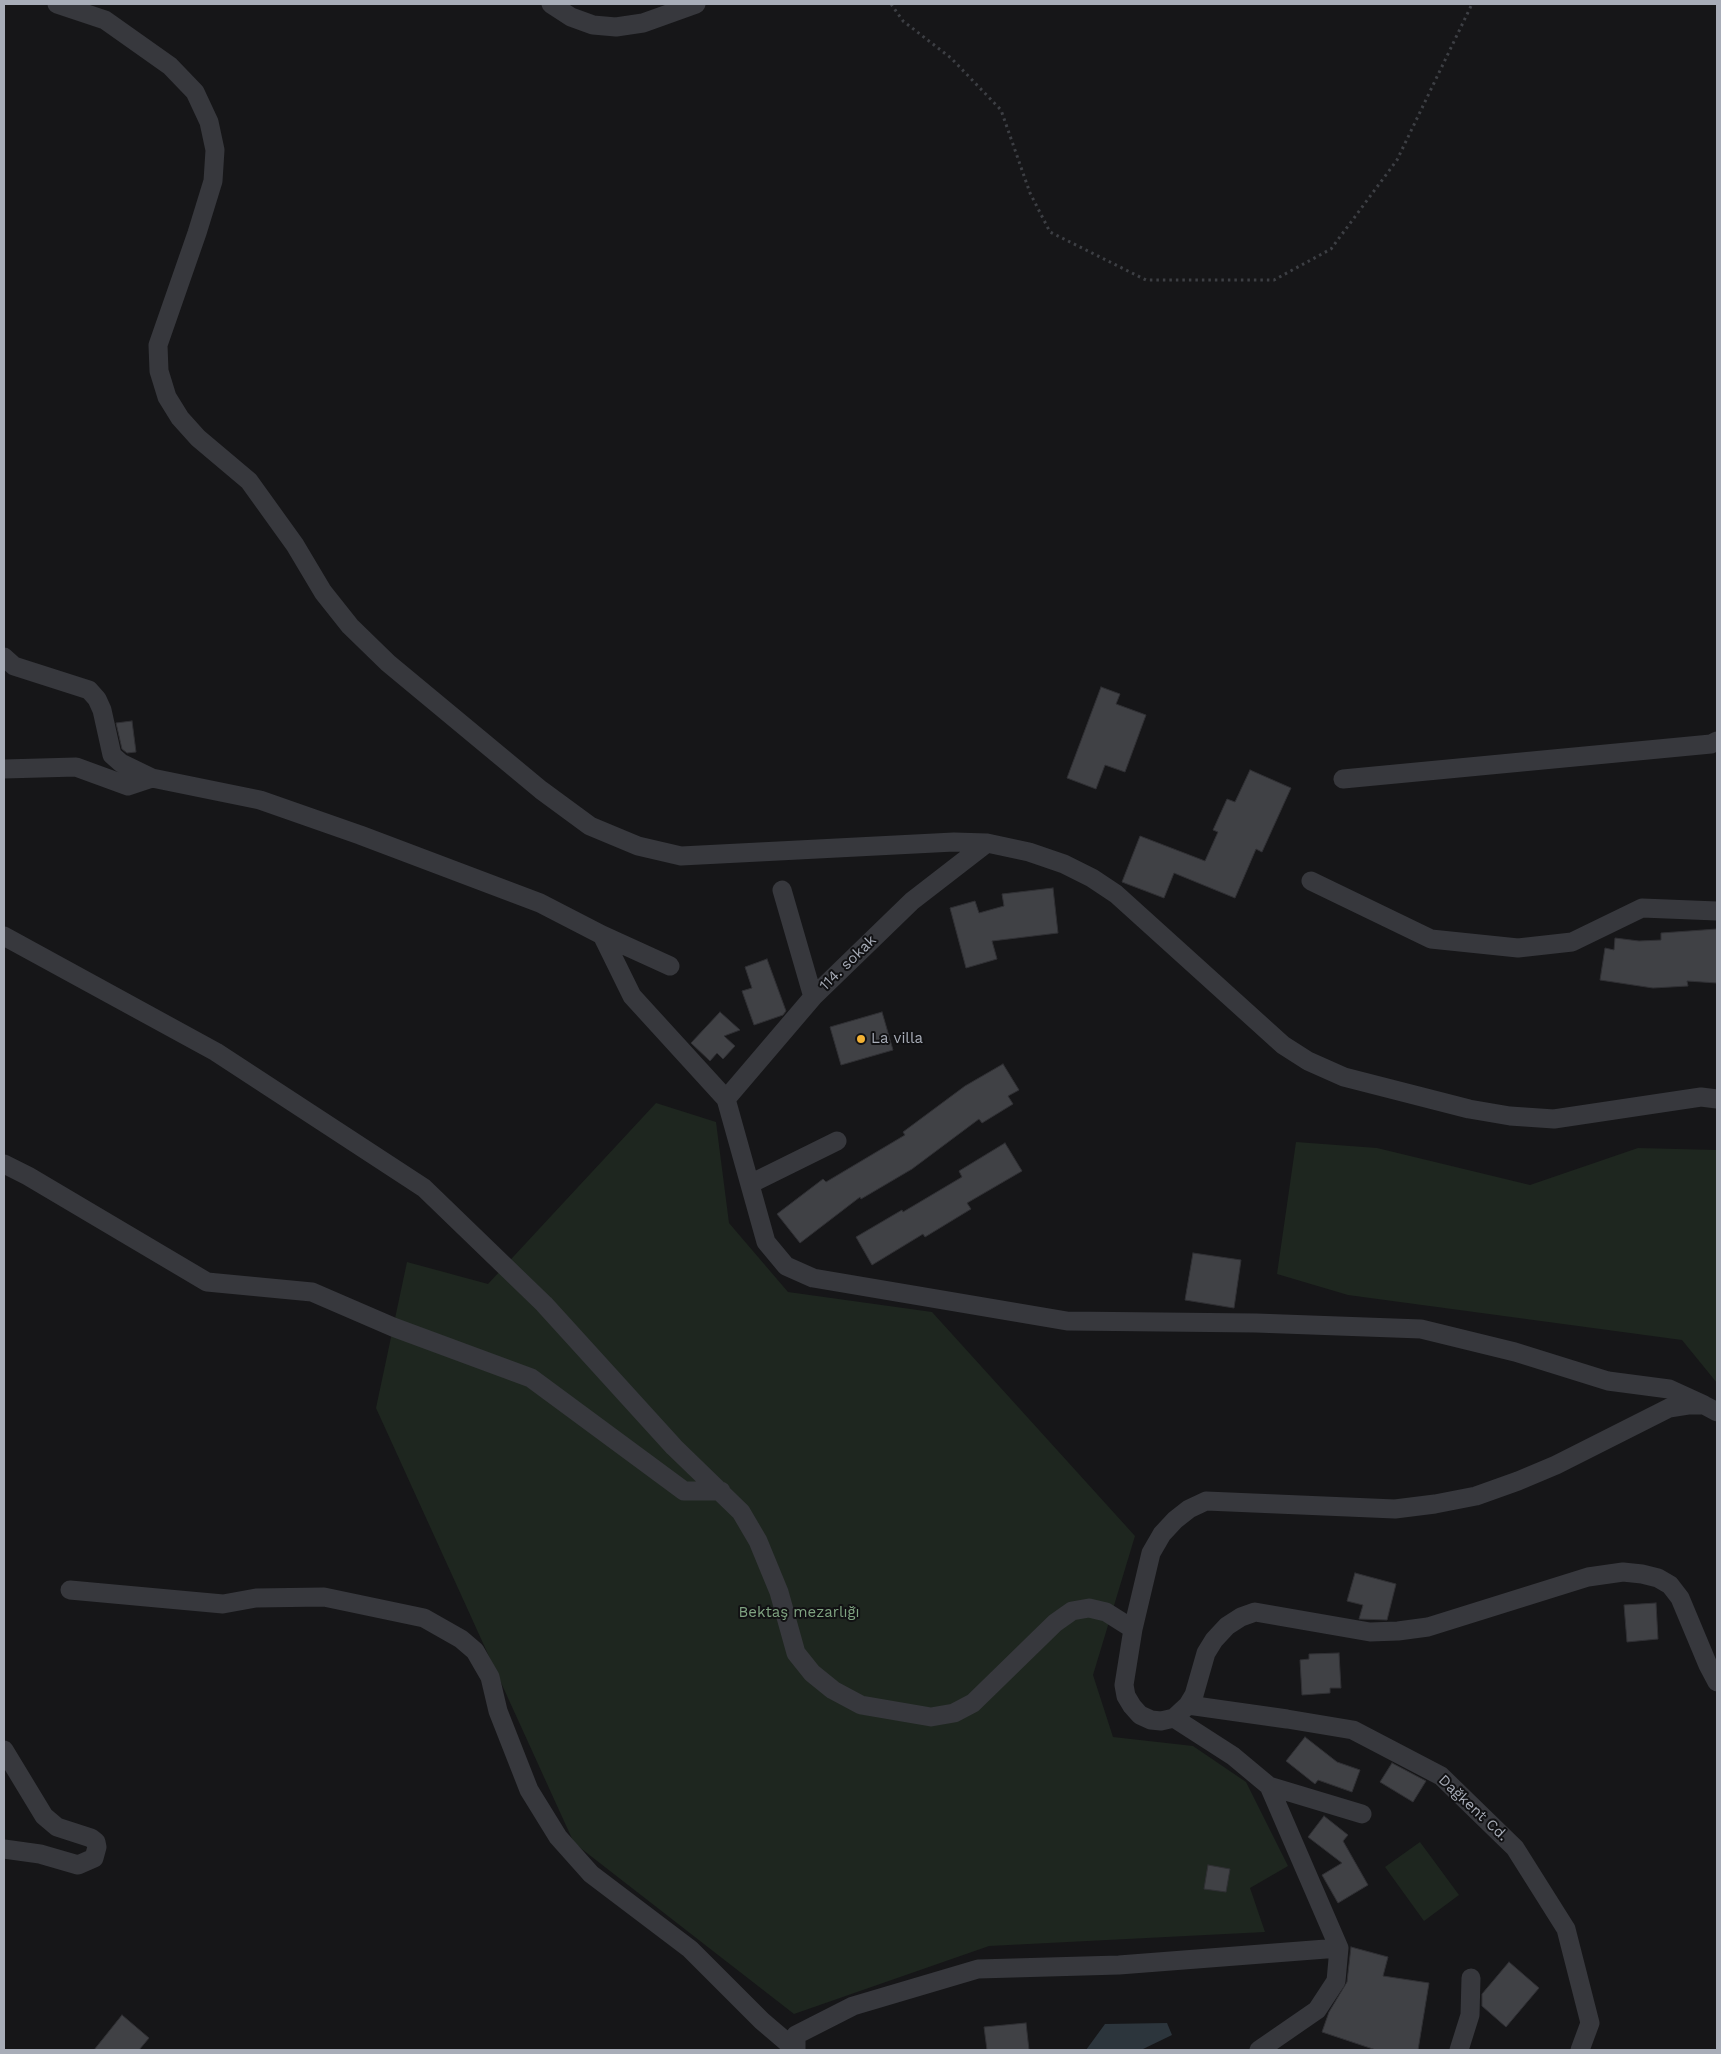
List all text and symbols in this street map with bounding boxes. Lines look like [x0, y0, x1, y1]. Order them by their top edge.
street label: 114. sokak [816, 931, 880, 995]
place label: La villa [871, 1030, 923, 1048]
marker: La villa [855, 1033, 867, 1045]
park label: Bektaş mezarlığı [739, 1604, 859, 1622]
street label: Dağkent Cd. [1435, 1771, 1511, 1845]

